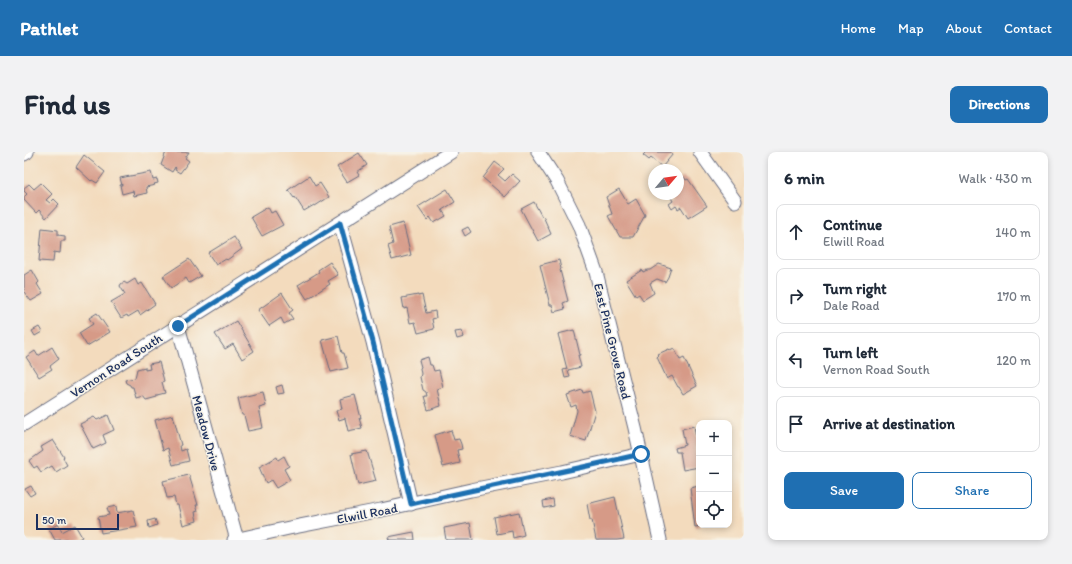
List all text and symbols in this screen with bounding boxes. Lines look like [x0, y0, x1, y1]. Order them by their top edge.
text: Pathlet [20, 17, 78, 40]
text: Home [841, 20, 876, 37]
text: Map [898, 20, 924, 37]
text: About [946, 20, 982, 37]
text: Contact [1004, 20, 1052, 37]
button: Directions [950, 86, 1048, 123]
text: Find us [24, 87, 111, 121]
north arrow [648, 164, 684, 200]
text: 6 min [784, 168, 825, 188]
text: Walk · 430 m [959, 171, 1032, 186]
text: Continue [823, 216, 882, 234]
icon: ahead [785, 221, 807, 243]
text: 140 m [995, 225, 1031, 240]
text: Elwill Road [823, 234, 884, 249]
text: Turn right [823, 280, 887, 298]
street label: East Pine Grove Road [591, 281, 634, 401]
icon: right [785, 285, 807, 307]
text: 170 m [997, 289, 1031, 304]
text: Dale Road [823, 298, 880, 313]
route end [169, 317, 187, 335]
street label: Vernon Road South [68, 330, 165, 401]
text: Turn left [823, 344, 878, 362]
icon: left [785, 349, 807, 371]
text: 120 m [996, 353, 1031, 368]
text: Vernon Road South [823, 362, 930, 377]
street label: Meadow Drive [189, 394, 224, 473]
icon: arrive [785, 413, 807, 435]
text: Arrive at destination [823, 415, 955, 433]
map controls [696, 420, 732, 528]
button: + [696, 420, 732, 456]
route start [632, 445, 650, 463]
button: − [696, 456, 732, 492]
button: Save [784, 472, 904, 509]
button: Share [912, 472, 1032, 509]
button: locate [696, 492, 732, 528]
street label: Elwill Road [335, 500, 399, 527]
scale bar [36, 512, 119, 531]
text: 50 m [42, 514, 66, 527]

